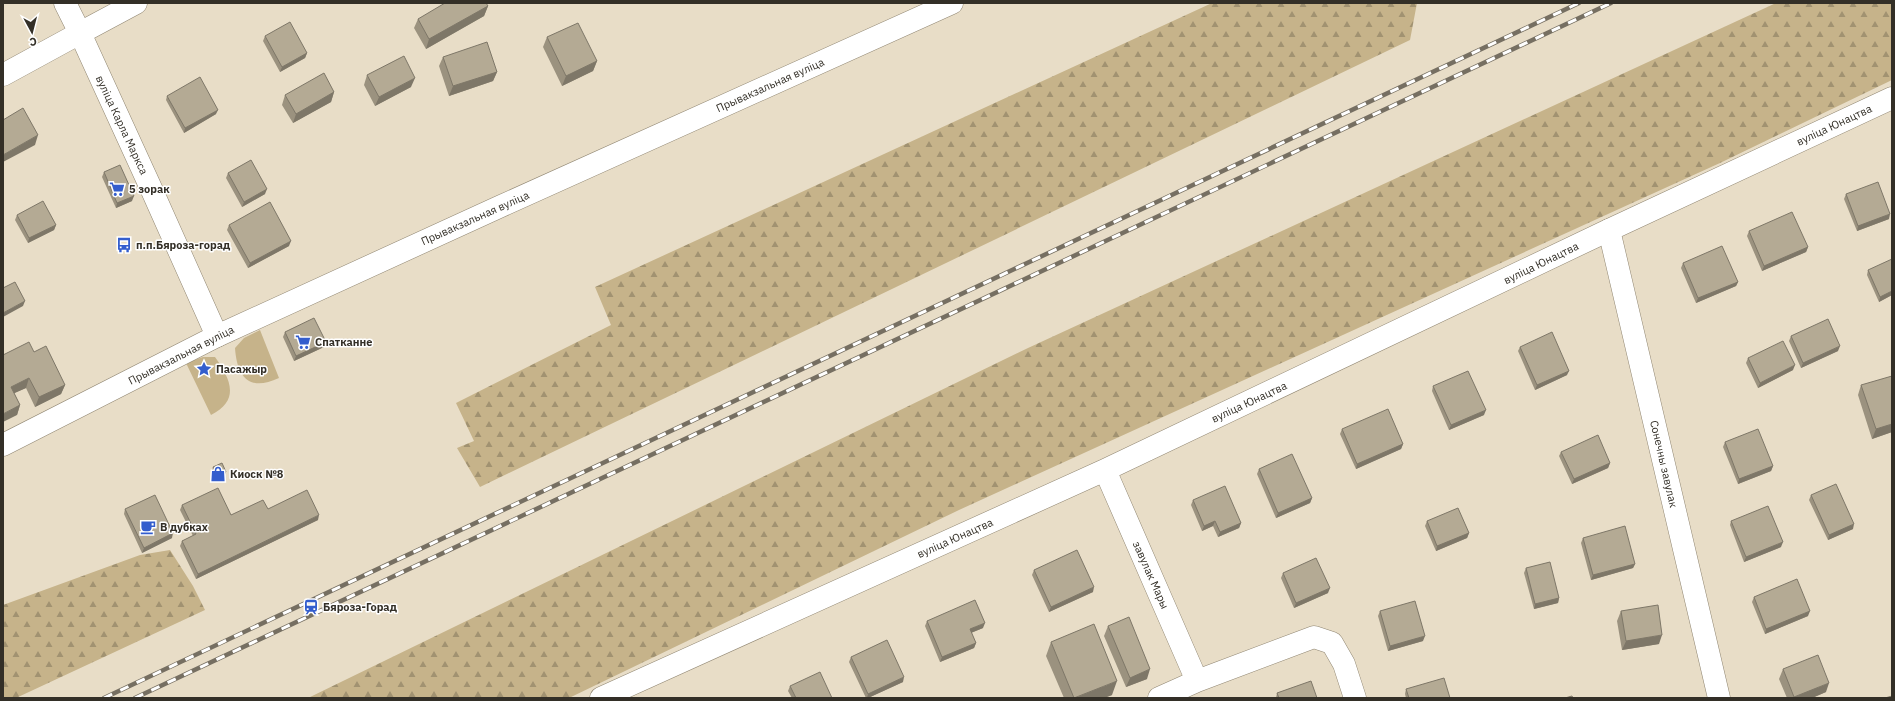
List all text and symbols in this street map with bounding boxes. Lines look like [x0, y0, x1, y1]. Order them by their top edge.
north arrow [12, 12, 52, 52]
text: С [29, 35, 38, 49]
street label: Прывакзальная вуліца [714, 55, 826, 115]
street label: вуліца Карла Маркса [93, 73, 151, 177]
street label: вуліца Юнацтва [1794, 101, 1874, 149]
supermarket icon: 5 зорак [108, 180, 126, 198]
place label: 5 зорак [129, 182, 170, 196]
street label: Прывакзальная вуліца [419, 188, 531, 248]
bus stop icon: п.п.Бяроза-горад [115, 236, 133, 254]
place label: п.п.Бяроза-горад [136, 238, 231, 252]
street label: вуліца Юнацтва [1501, 239, 1581, 287]
street label: Прывакзальная вуліца [126, 322, 236, 388]
supermarket icon: Спатканне [294, 333, 312, 351]
place label: Спатканне [315, 335, 373, 349]
place icon: Пасажыр [195, 360, 213, 378]
place label: Пасажыр [216, 362, 267, 376]
street label: вуліца Юнацтва [1209, 378, 1289, 426]
street label: Сонечны завулак [1647, 419, 1681, 509]
shop icon: Киоск №8 [209, 465, 227, 483]
place label: Киоск №8 [230, 467, 284, 481]
street label: вуліца Юнацтва [915, 515, 995, 561]
cafe icon: В дубках [139, 518, 157, 536]
place label: В дубках [160, 520, 208, 534]
street label: завулак Мары [1130, 539, 1172, 611]
station icon: Бяроза-Горад [302, 598, 320, 616]
place label: Бяроза-Горад [323, 600, 398, 614]

